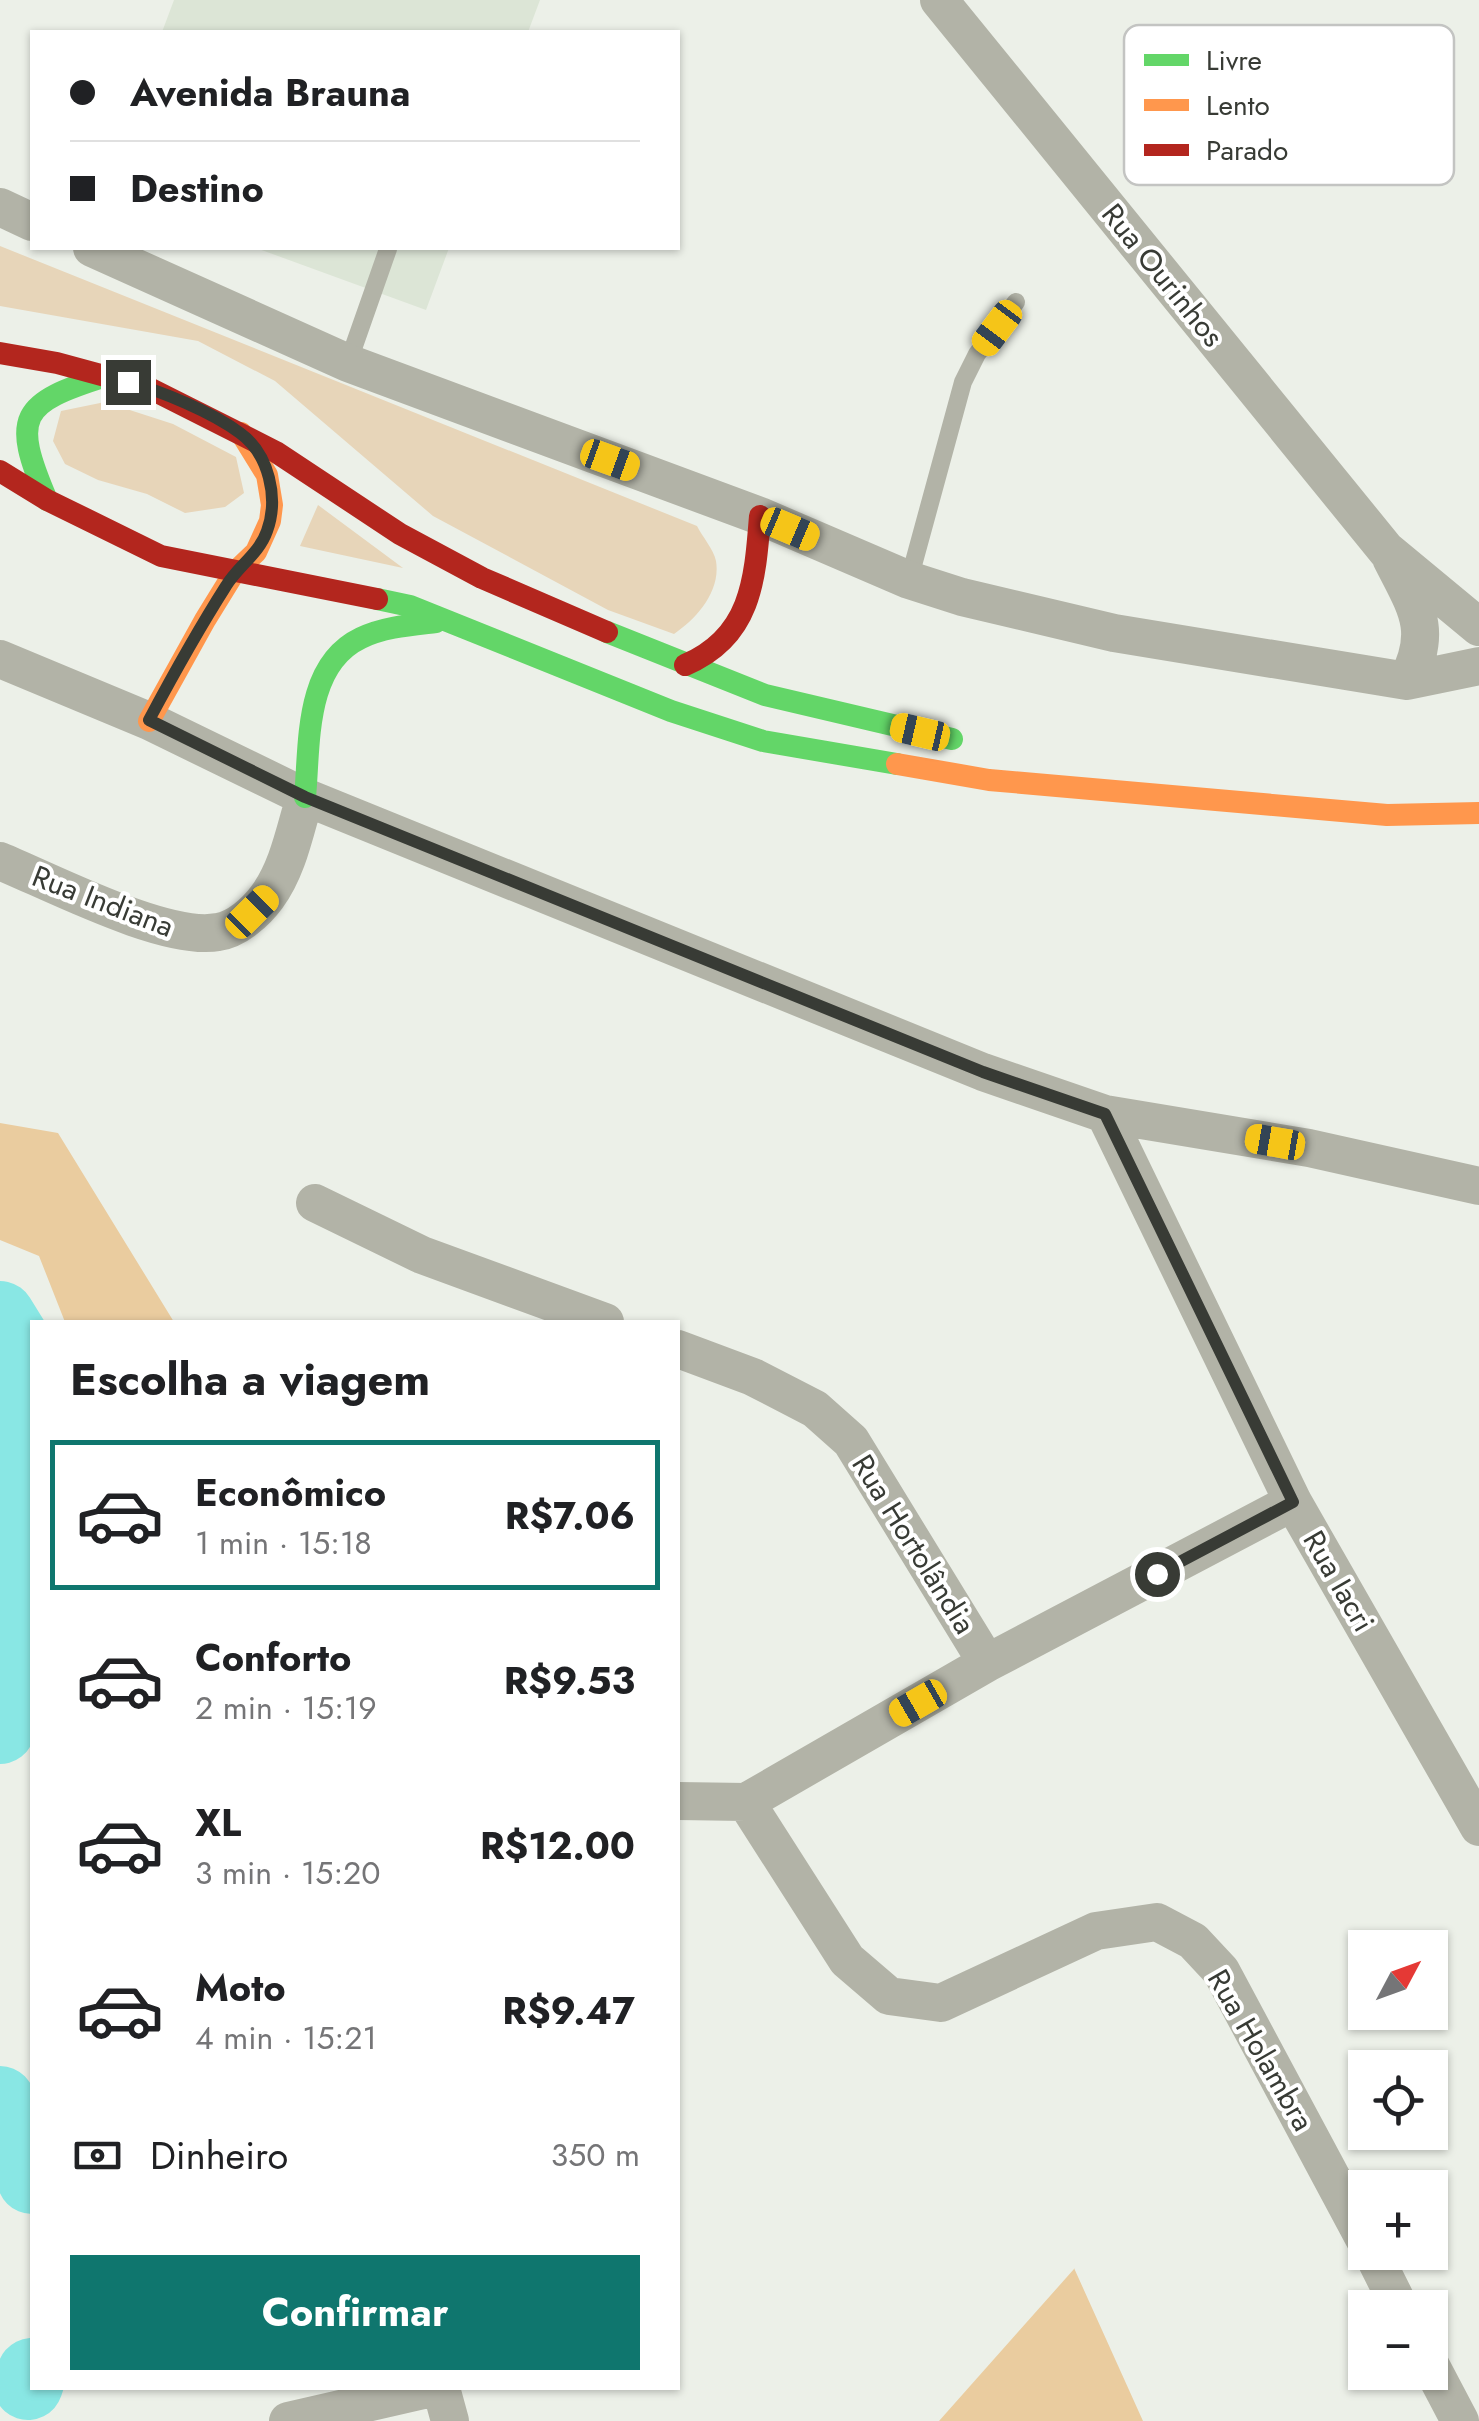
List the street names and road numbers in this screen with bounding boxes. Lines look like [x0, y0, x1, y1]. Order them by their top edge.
street label: Rua Ourinhos [1092, 194, 1234, 356]
street label: Rua Indiana [26, 854, 180, 948]
street label: Rua Hortolândia [842, 1446, 986, 1642]
street label: Rua Iacri [1293, 1523, 1385, 1639]
street label: Rua Holambra [1197, 1961, 1325, 2139]

